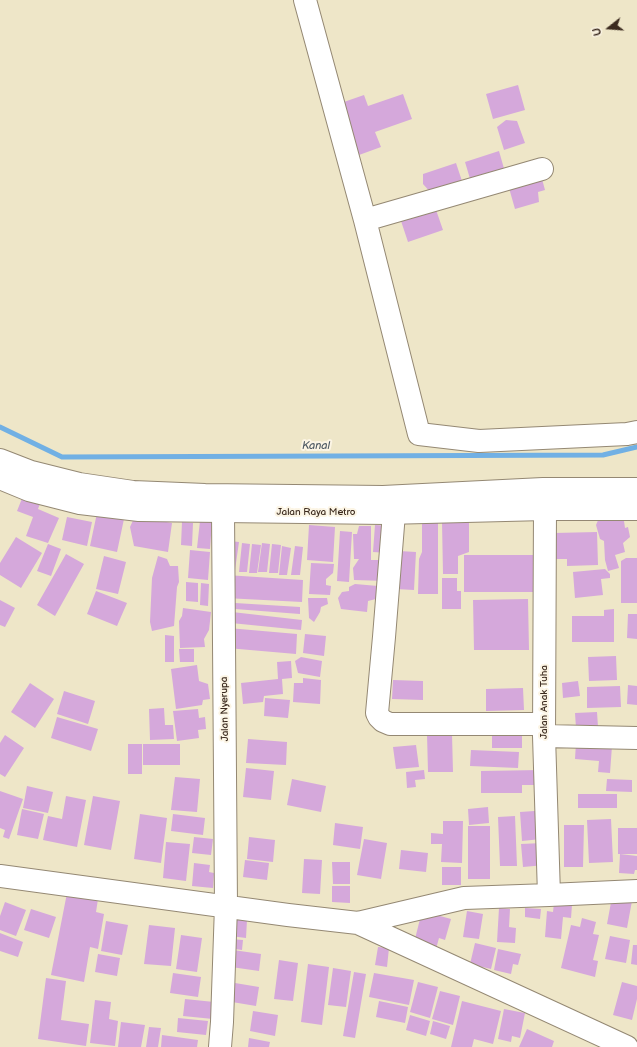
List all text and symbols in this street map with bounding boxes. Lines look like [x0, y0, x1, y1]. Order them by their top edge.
north arrow [589, 8, 629, 48]
text: U [590, 26, 604, 37]
water label: Kanal [302, 439, 330, 453]
street label: Jalan Raya Metro [277, 506, 355, 518]
street label: Jalan Anak Tuha [538, 665, 550, 739]
street label: Jalan Nyerupa [218, 676, 232, 742]

